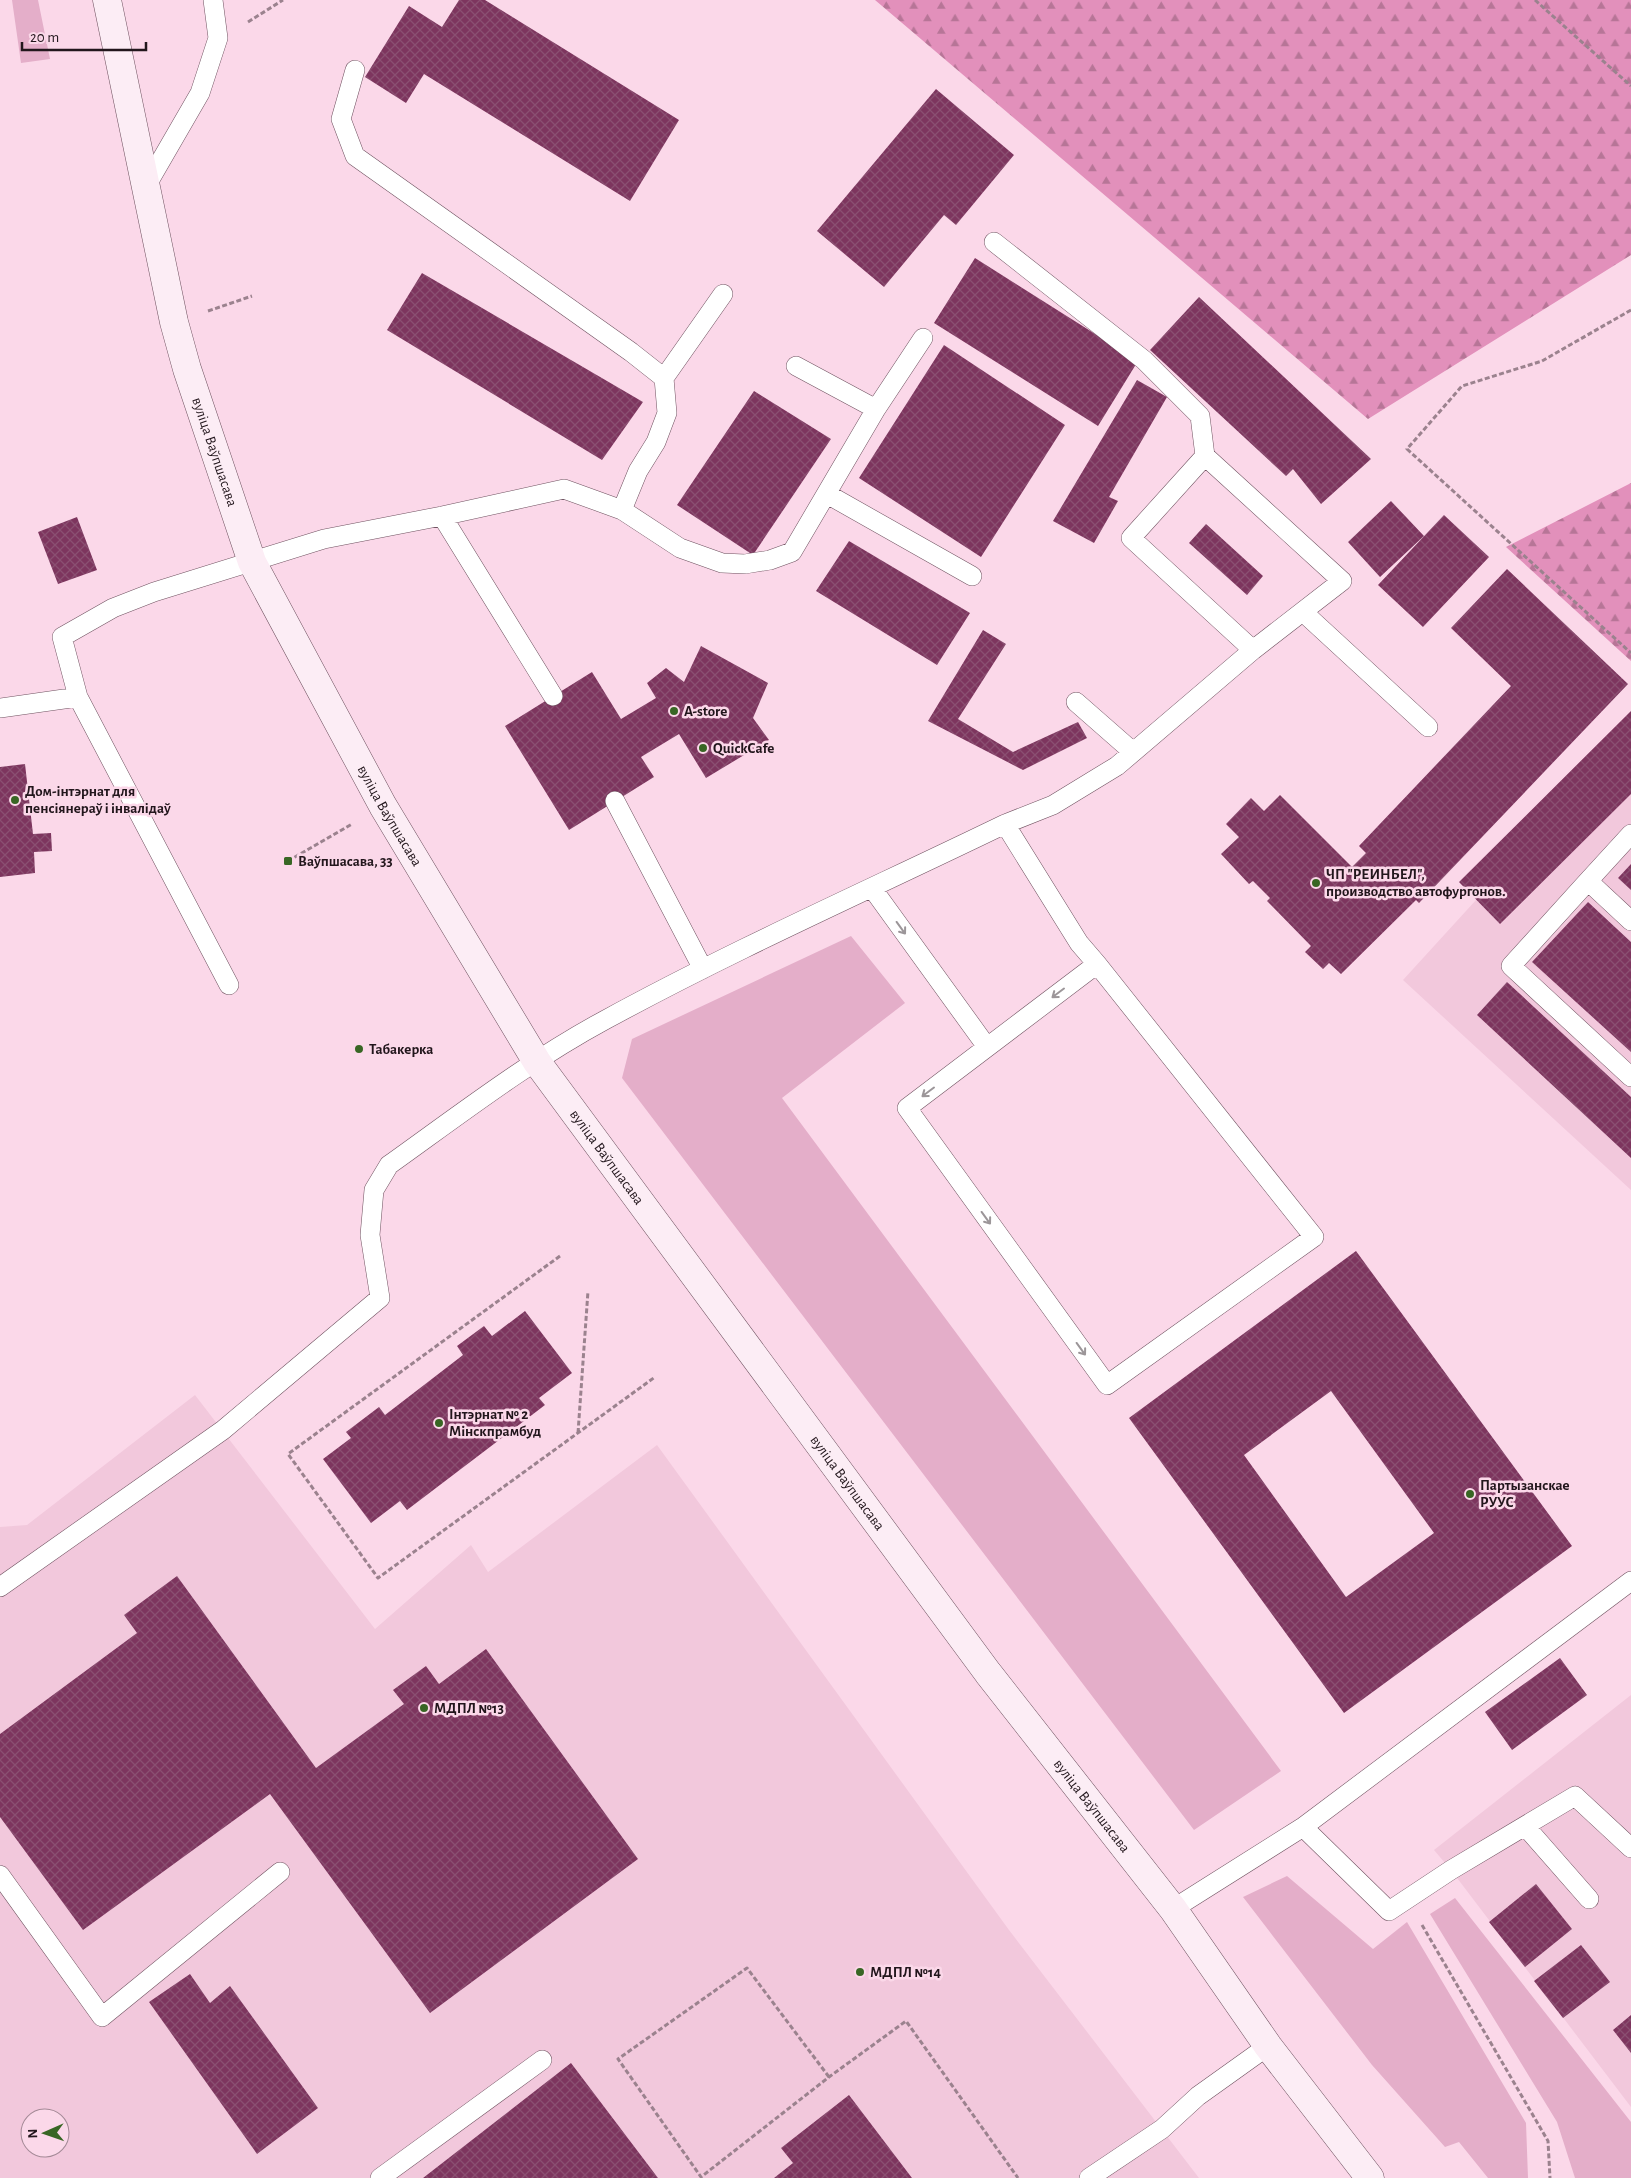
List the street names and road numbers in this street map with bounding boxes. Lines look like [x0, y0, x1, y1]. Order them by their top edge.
street label: вуліца Ваўпшасава [190, 395, 240, 508]
street label: вуліца Ваўпшасава [355, 763, 425, 869]
street label: вуліца Ваўпшасава [567, 1107, 647, 1207]
street label: вуліца Ваўпшасава [808, 1432, 888, 1533]
street label: вуліца Ваўпшасава [1051, 1756, 1133, 1855]

